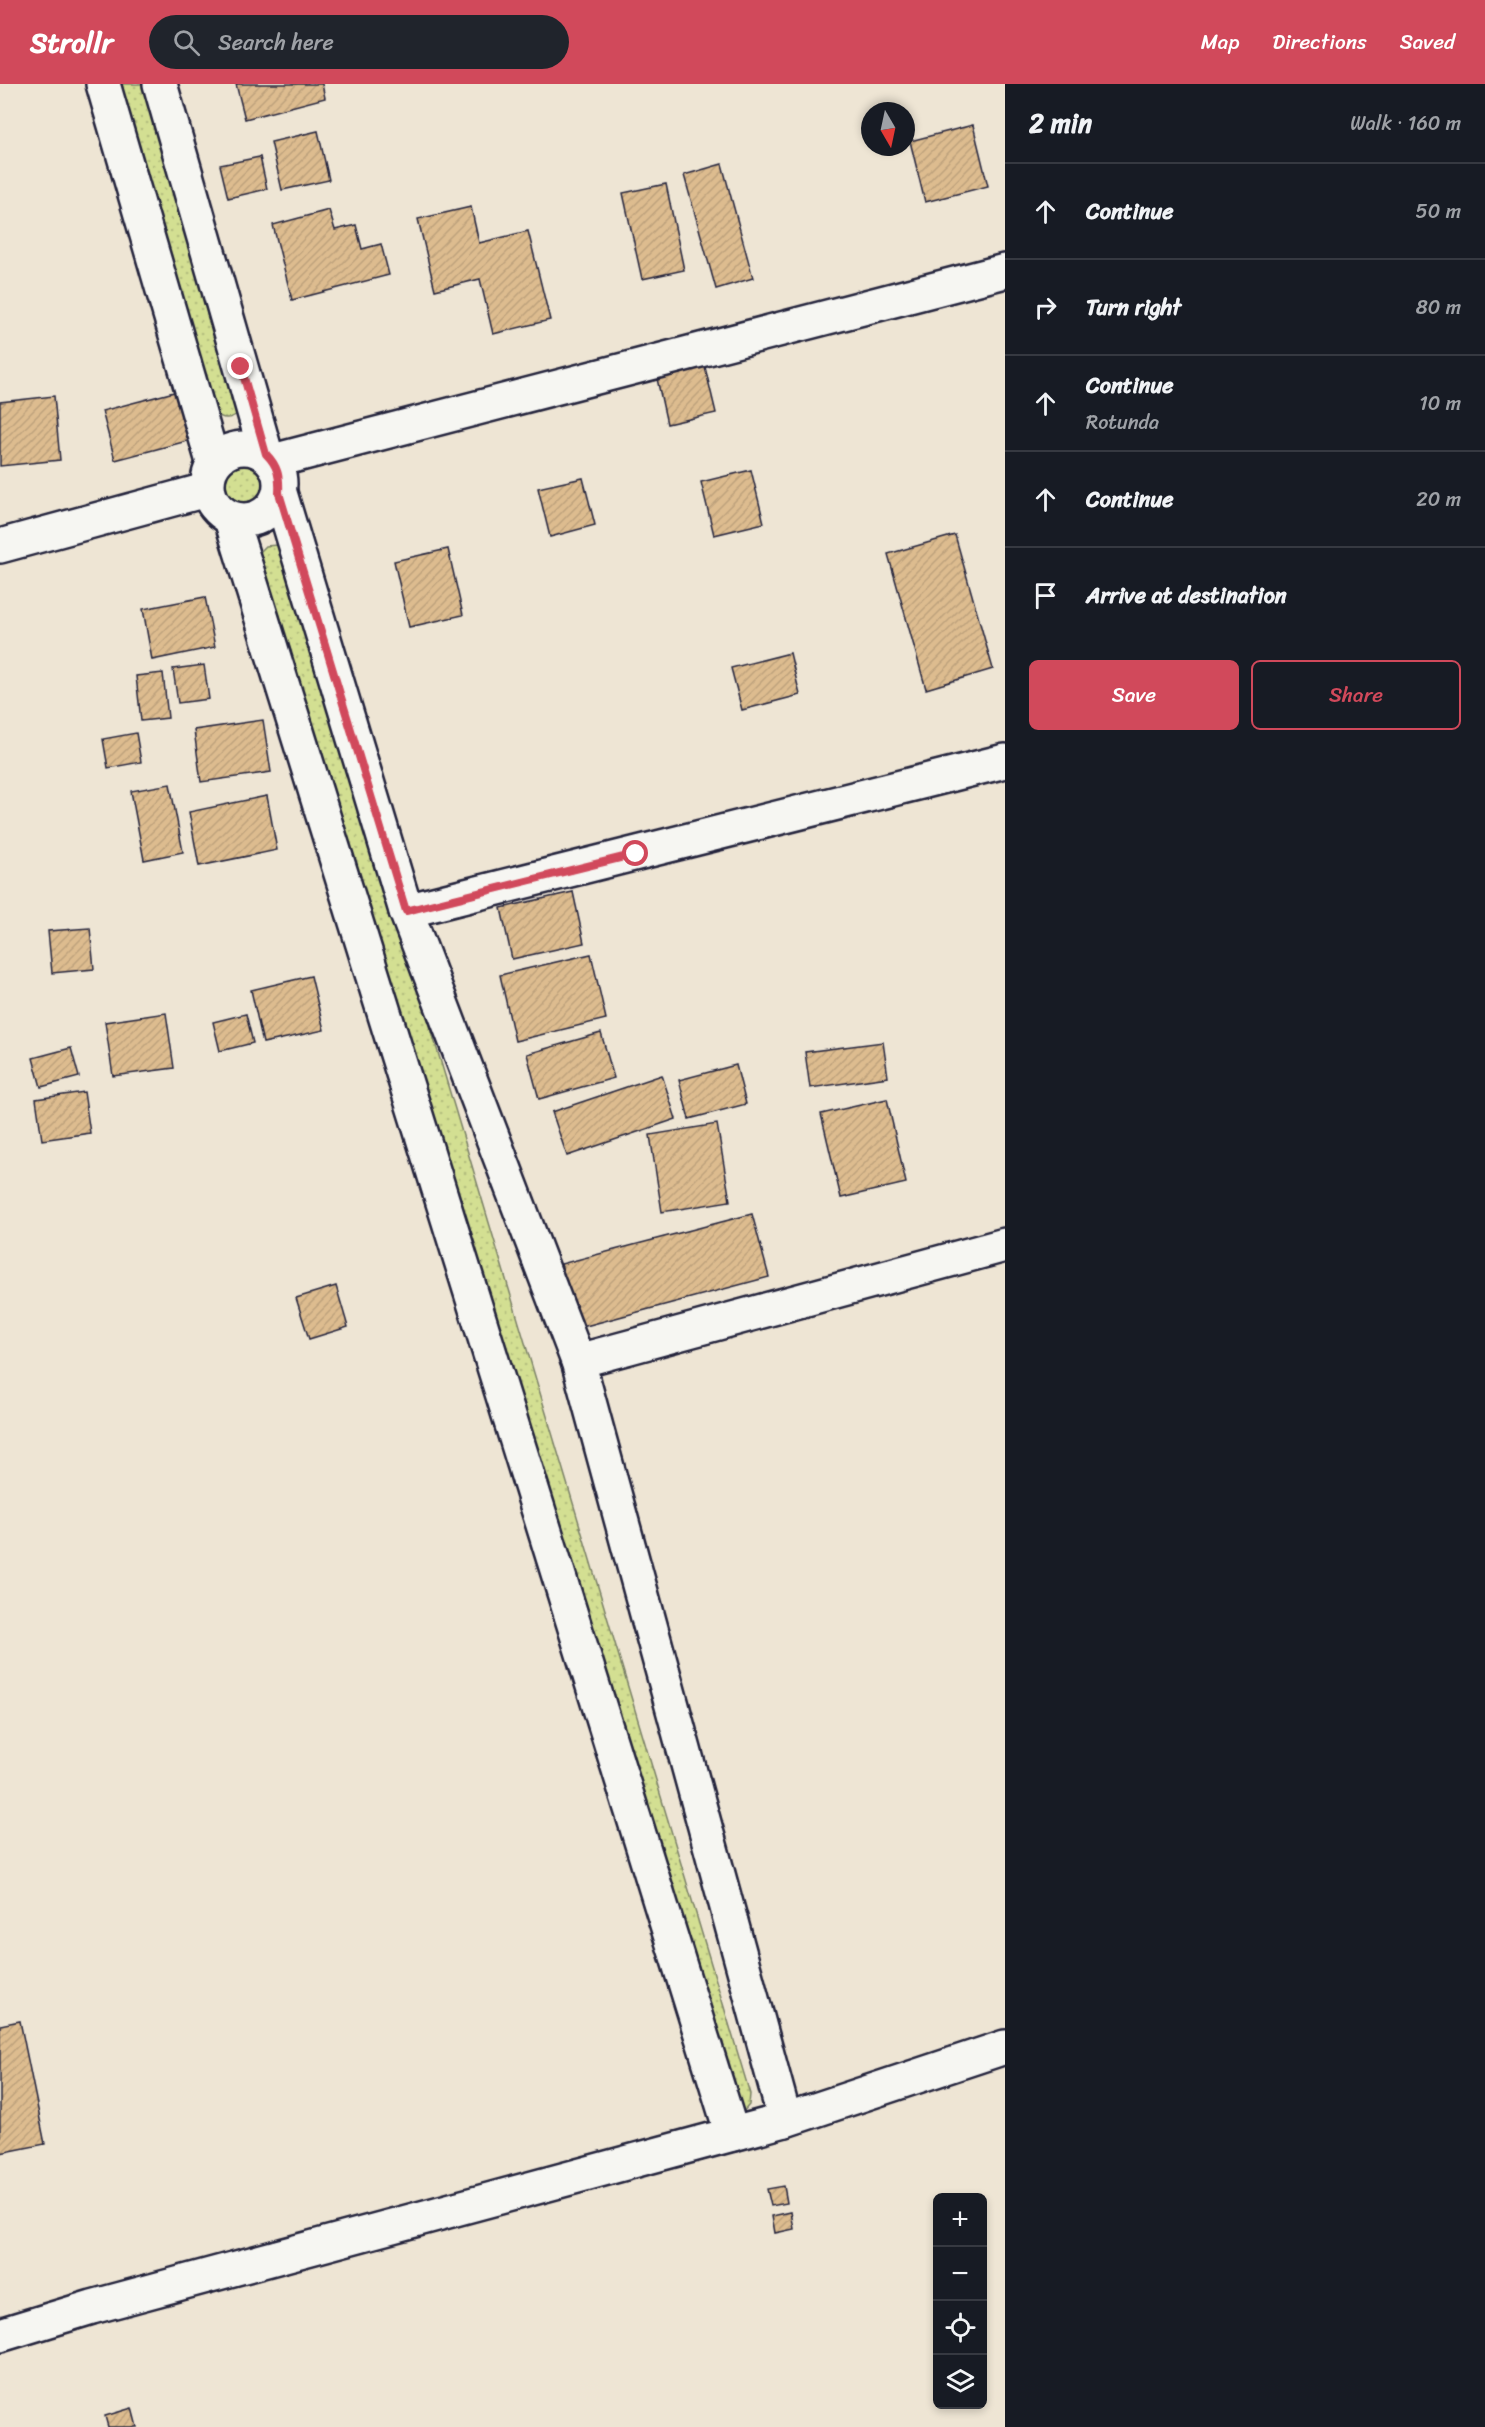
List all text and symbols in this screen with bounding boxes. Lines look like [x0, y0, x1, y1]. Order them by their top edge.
search box [149, 15, 569, 69]
text: Strollr [30, 18, 113, 67]
text: Search here [218, 23, 334, 62]
text: Map [1201, 23, 1239, 61]
text: Directions [1272, 23, 1367, 61]
text: Saved [1400, 23, 1455, 61]
icon: search [170, 26, 203, 59]
text: 2 min [1029, 100, 1092, 146]
north arrow [861, 102, 915, 156]
text: Walk · 160 m [1350, 106, 1461, 141]
text: Continue [1086, 192, 1174, 231]
text: 50 m [1416, 194, 1461, 229]
icon: ahead [1029, 195, 1062, 228]
text: Turn right [1086, 288, 1181, 327]
text: 80 m [1416, 290, 1461, 325]
icon: right [1029, 291, 1062, 324]
route end [227, 353, 253, 379]
text: Continue [1086, 366, 1174, 405]
text: 10 m [1419, 386, 1461, 421]
icon: ahead [1029, 387, 1062, 420]
text: Rotunda [1086, 405, 1159, 440]
text: Continue [1086, 480, 1174, 519]
text: 20 m [1416, 482, 1461, 517]
icon: ahead [1029, 483, 1062, 516]
text: Arrive at destination [1086, 576, 1287, 615]
icon: arrive [1029, 579, 1062, 612]
button: Save [1029, 660, 1239, 730]
button: Share [1251, 660, 1461, 730]
route start [622, 840, 648, 866]
map controls [933, 2193, 987, 2409]
button: + [933, 2193, 987, 2247]
button: − [933, 2247, 987, 2301]
button: locate [933, 2301, 987, 2355]
button: layers [933, 2355, 987, 2409]

